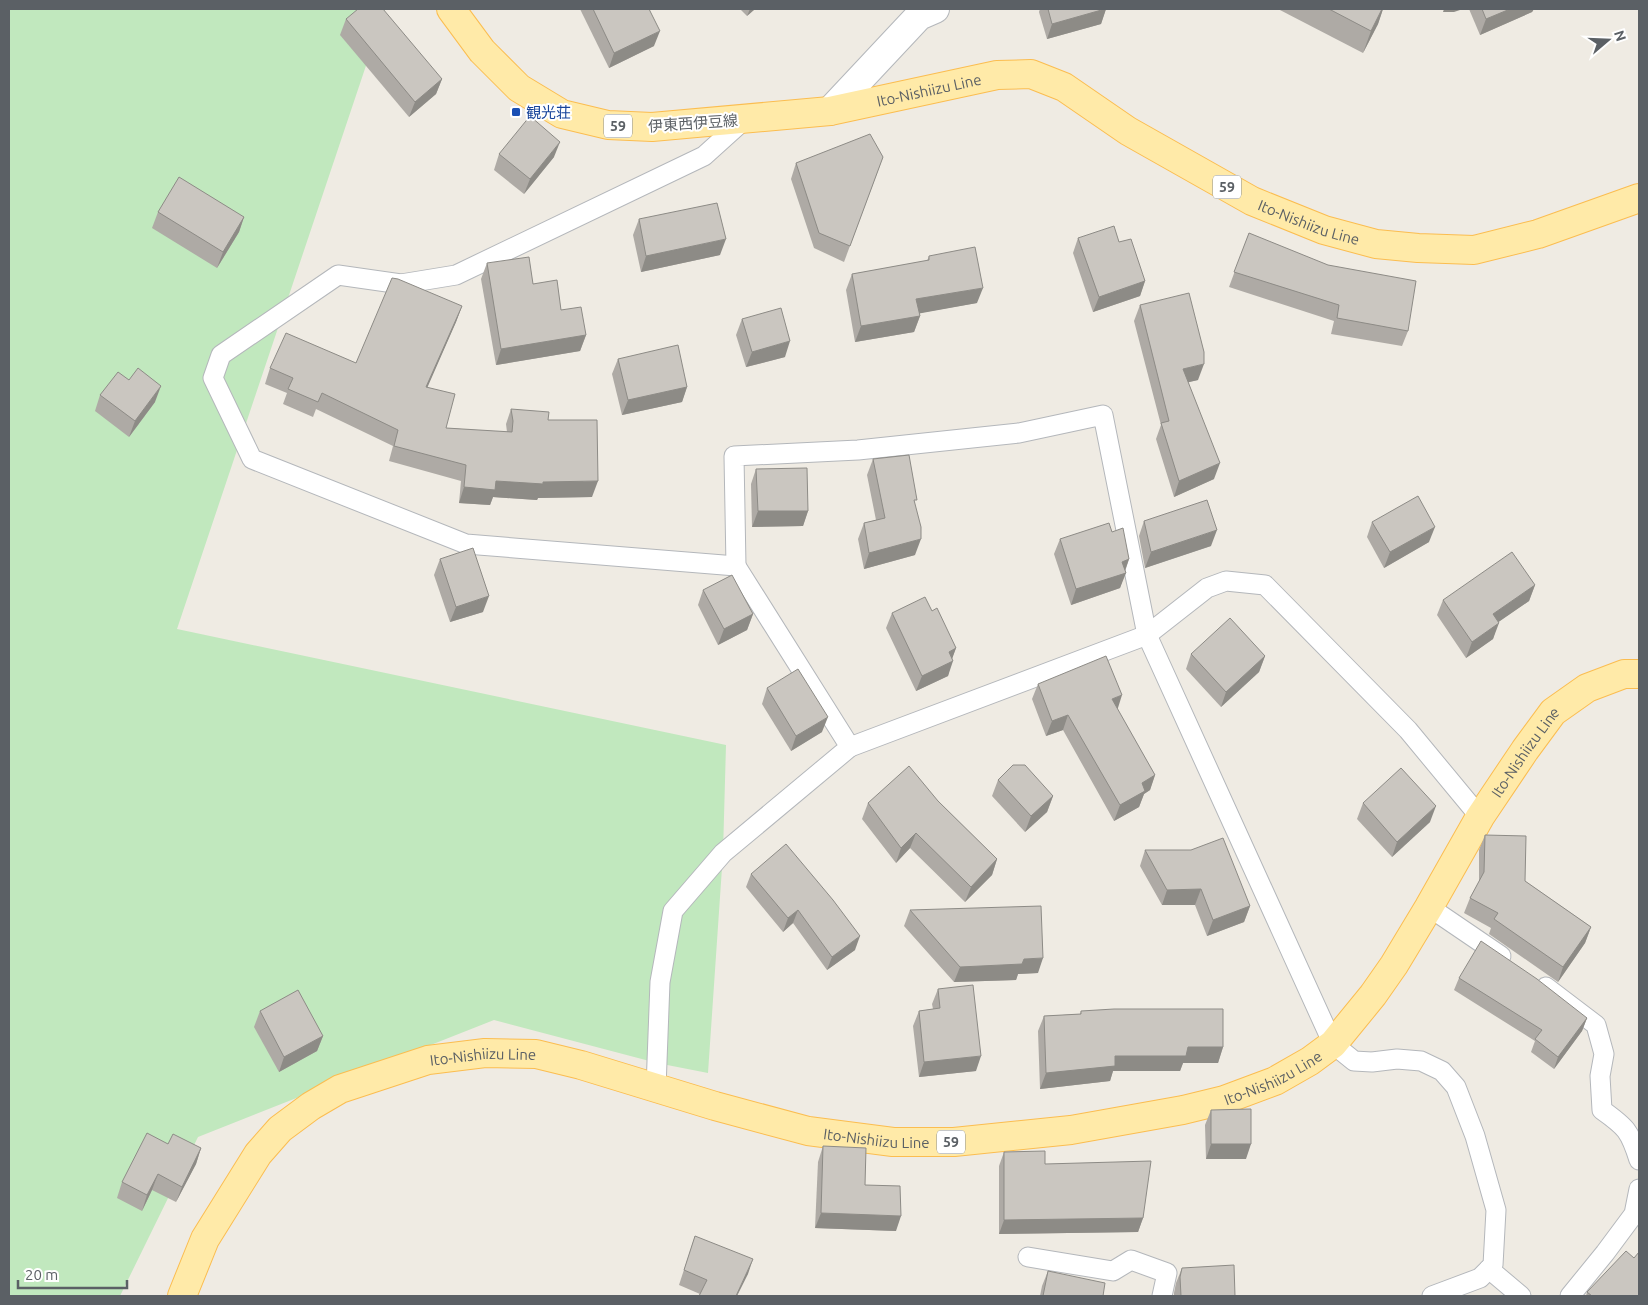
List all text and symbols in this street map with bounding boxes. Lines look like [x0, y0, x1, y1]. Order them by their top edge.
north arrow [1583, 15, 1633, 65]
text: N [1611, 28, 1630, 43]
street label: Ito-Nishiizu Line [875, 70, 983, 109]
place label: 観光荘 [526, 104, 571, 121]
marker: 観光荘 [510, 106, 522, 118]
street label: 伊東西伊豆線 [648, 111, 738, 135]
road number: 59 [604, 114, 632, 138]
road number: 59 [1213, 176, 1241, 198]
street label: Ito-Nishiizu Line [1256, 196, 1361, 248]
street label: Ito-Nishiizu Line [1487, 702, 1562, 800]
street label: Ito-Nishiizu Line [429, 1045, 536, 1068]
street label: Ito-Nishiizu Line [1221, 1047, 1325, 1108]
street label: Ito-Nishiizu Line [822, 1125, 930, 1151]
road number: 59 [937, 1130, 965, 1154]
scale bar [18, 1258, 126, 1290]
text: 20 m [25, 1266, 58, 1283]

